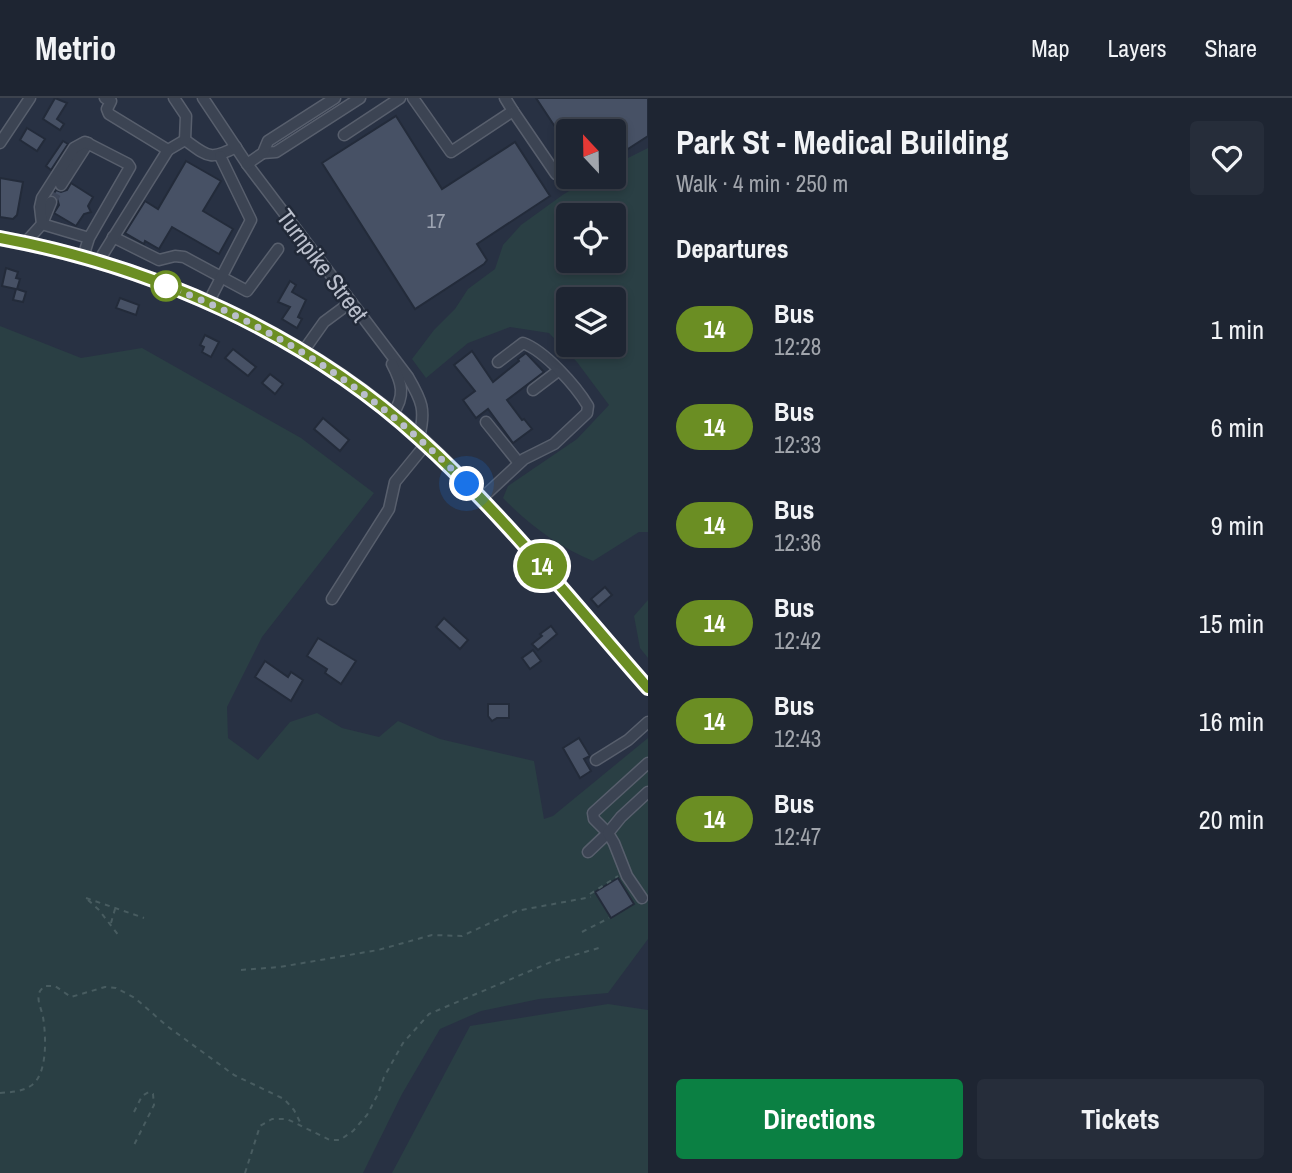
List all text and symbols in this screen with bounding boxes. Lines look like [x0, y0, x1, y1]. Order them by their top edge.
text: Metrio [35, 26, 116, 70]
text: Map [1031, 32, 1069, 64]
text: Layers [1107, 32, 1166, 64]
text: Share [1204, 32, 1257, 64]
north arrow [556, 119, 626, 189]
map controls [556, 119, 626, 357]
text: Park St - Medical Building [676, 120, 1008, 164]
button: heart [1190, 121, 1264, 195]
text: Walk · 4 min · 250 m [676, 168, 848, 199]
street label: Turnpike Street [270, 202, 376, 329]
button: locate [556, 203, 626, 273]
house number: 17 [426, 206, 446, 235]
text: Departures [676, 231, 789, 266]
unlabelled marker [151, 271, 181, 301]
button: layers [556, 287, 626, 357]
text: Bus [774, 296, 814, 331]
text: 1 min [1211, 312, 1264, 347]
text: 14 [704, 313, 725, 345]
text: 12:28 [774, 331, 821, 362]
text: Bus [774, 394, 814, 429]
text: 6 min [1211, 410, 1264, 445]
text: 14 [704, 411, 725, 443]
text: 12:33 [774, 429, 821, 460]
your location [449, 466, 484, 501]
text: Bus [774, 492, 814, 527]
text: 9 min [1211, 508, 1264, 543]
text: 14 [704, 509, 725, 541]
text: 12:36 [774, 527, 821, 558]
line badge: 14 [510, 543, 574, 589]
text: 14 [531, 550, 553, 582]
text: Bus [774, 590, 814, 625]
text: 15 min [1199, 606, 1264, 641]
text: 14 [704, 607, 725, 639]
text: 12:42 [774, 625, 821, 656]
text: Bus [774, 688, 814, 723]
text: 16 min [1199, 704, 1264, 739]
text: 14 [704, 705, 725, 737]
text: 12:43 [774, 723, 821, 754]
text: Bus [774, 786, 814, 821]
text: 20 min [1199, 802, 1264, 837]
text: 14 [704, 803, 725, 835]
text: 12:47 [774, 821, 821, 852]
button: Directions [676, 1079, 963, 1159]
button: Tickets [977, 1079, 1264, 1159]

